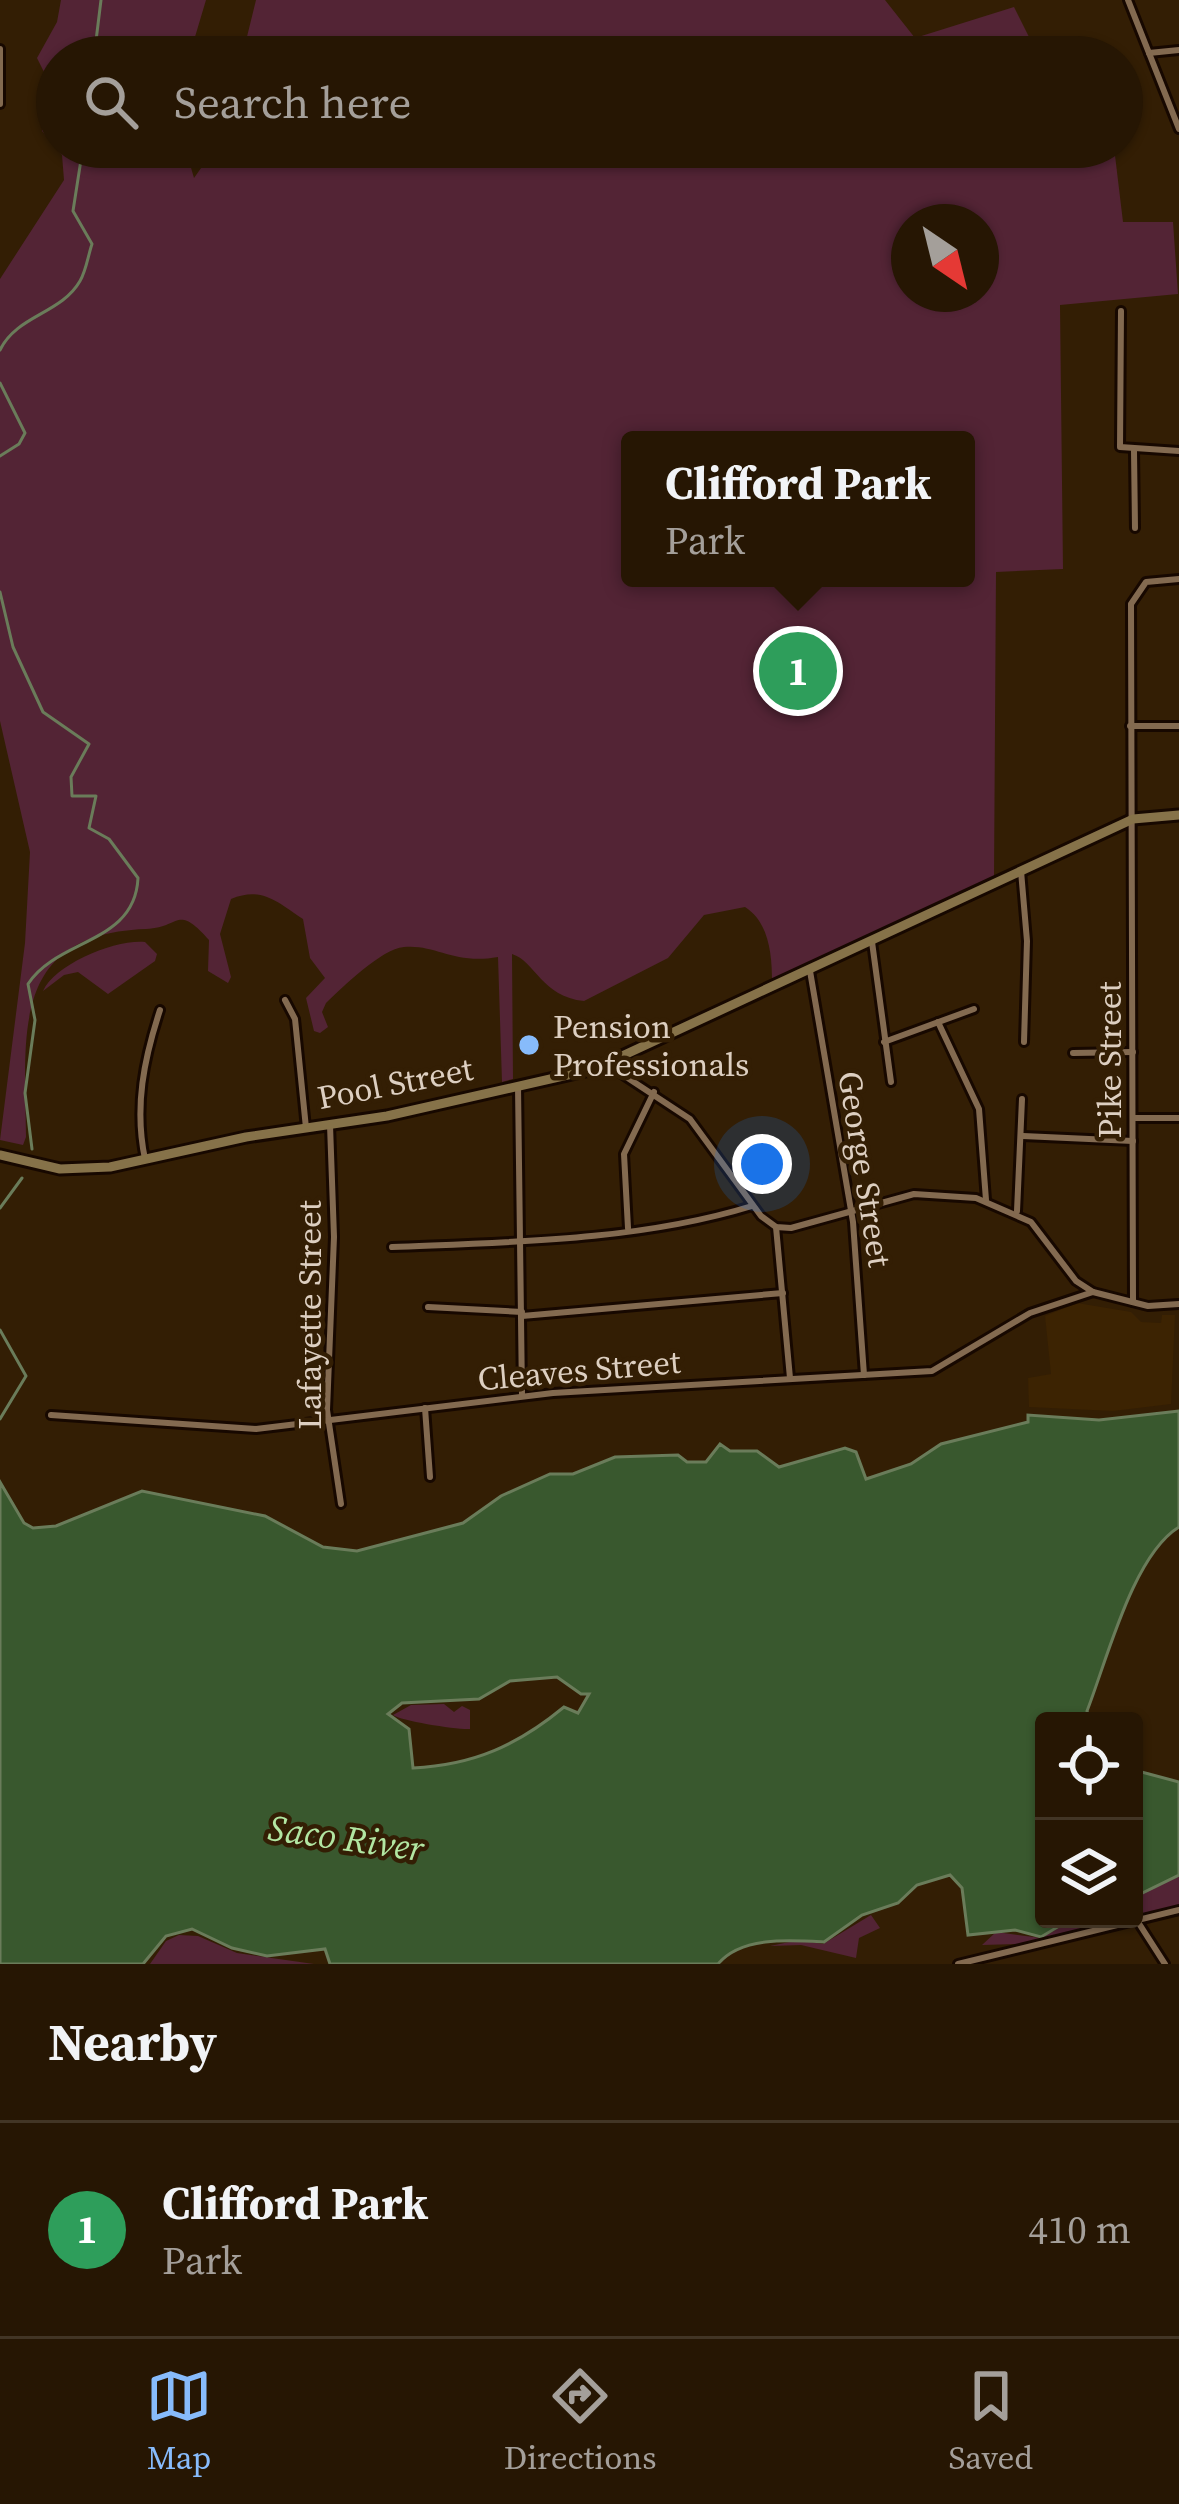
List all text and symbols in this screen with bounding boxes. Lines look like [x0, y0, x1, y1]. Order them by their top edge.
search box [36, 36, 1143, 168]
icon: search [78, 69, 144, 135]
text: Search here [174, 71, 411, 133]
north arrow [891, 204, 999, 312]
popup [621, 431, 975, 587]
text: Clifford Park [665, 452, 931, 514]
text: Park [665, 514, 745, 567]
pin: 1 [759, 626, 837, 716]
street label: Pike Street [1087, 981, 1132, 1138]
place label: Pension Professionals [553, 1004, 749, 1087]
marker: Pension Professionals [516, 1032, 542, 1058]
street label: Pool Street [313, 1046, 477, 1120]
street label: George Street [827, 1068, 903, 1270]
your location [732, 1134, 792, 1194]
street label: Lafayette Street [287, 1200, 332, 1430]
street label: Cleaves Street [476, 1339, 683, 1401]
map controls [1035, 1712, 1143, 1928]
button: locate [1035, 1712, 1143, 1820]
water label: Saco River [265, 1803, 429, 1873]
button: layers [1035, 1820, 1143, 1928]
text: Nearby [48, 2007, 217, 2077]
text: Clifford Park [162, 2172, 428, 2234]
text: 1 [76, 2203, 98, 2256]
text: 410 m [1028, 2203, 1131, 2256]
text: Park [162, 2234, 242, 2287]
tab: Map [146, 2363, 212, 2480]
tab: Directions [504, 2363, 657, 2480]
tab: Saved [948, 2363, 1033, 2480]

